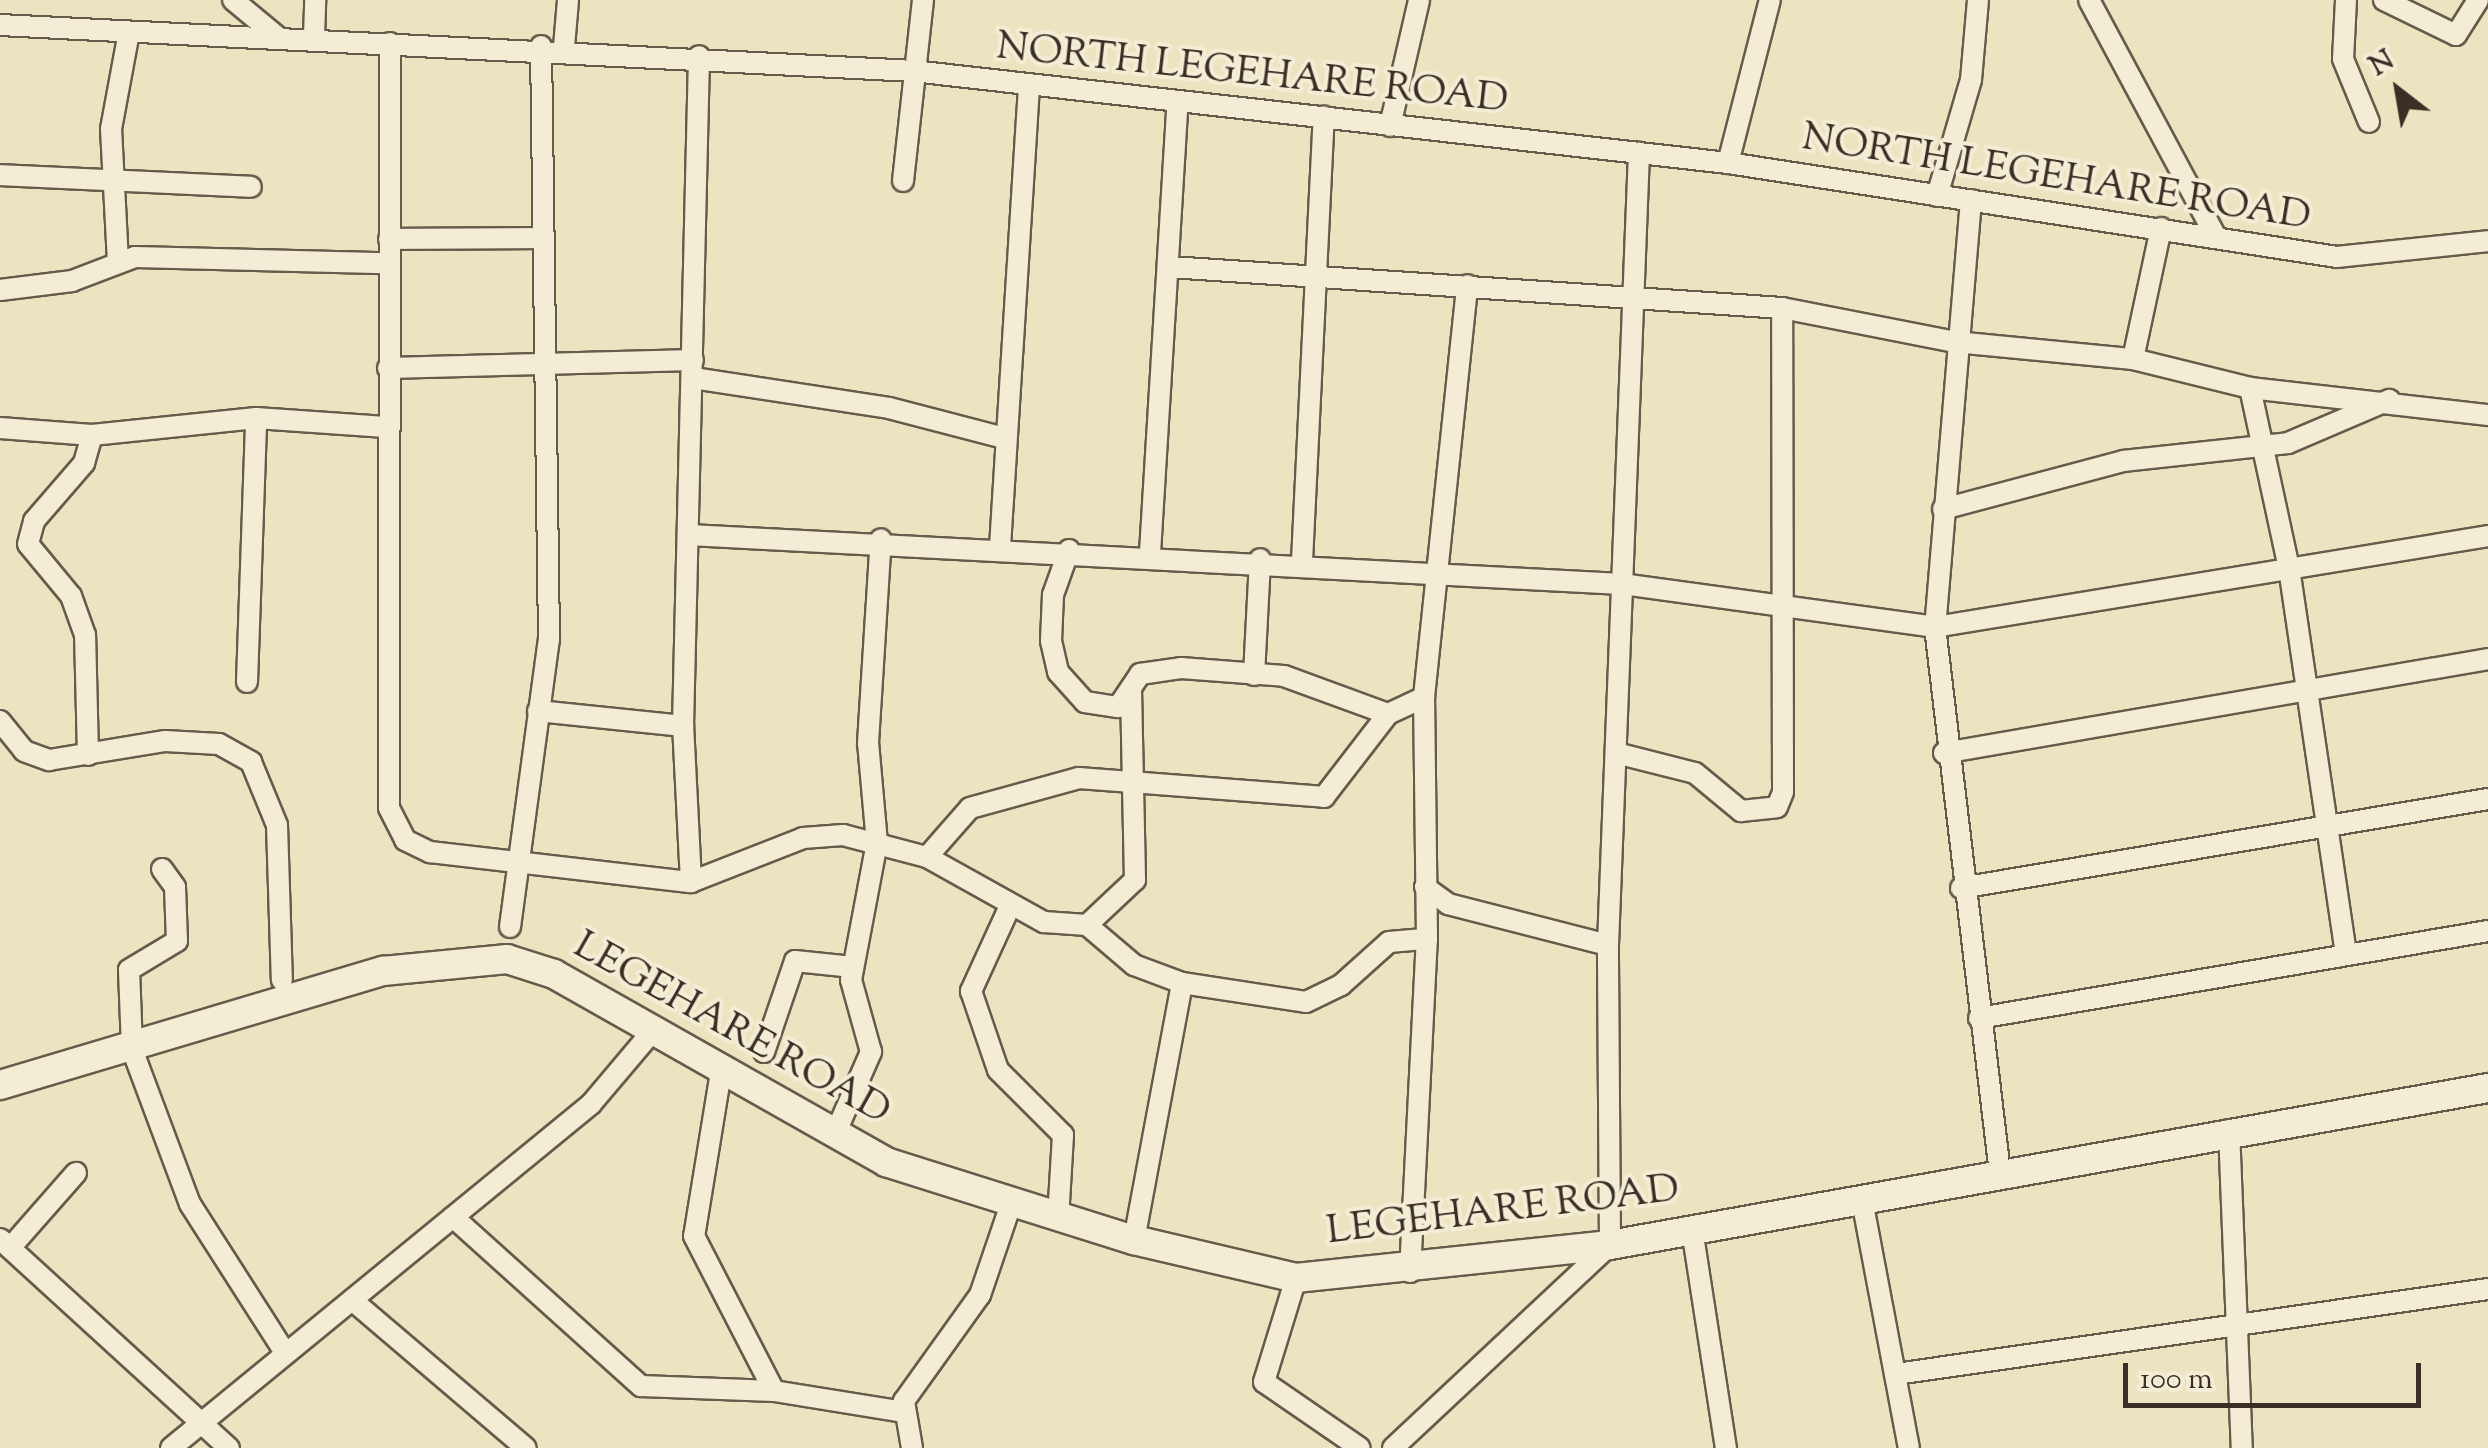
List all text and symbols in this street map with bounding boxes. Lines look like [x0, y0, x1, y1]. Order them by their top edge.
street label: NORTH LEGEHARE ROAD [994, 24, 1510, 126]
north arrow [2348, 40, 2448, 140]
text: N [2363, 41, 2402, 87]
street label: NORTH LEGEHARE ROAD [1798, 115, 2314, 243]
street label: LEGEHARE ROAD [564, 923, 898, 1137]
street label: LEGEHARE ROAD [1324, 1167, 1682, 1257]
scale bar [2128, 1343, 2426, 1405]
text: 100 m [2140, 1359, 2213, 1402]

